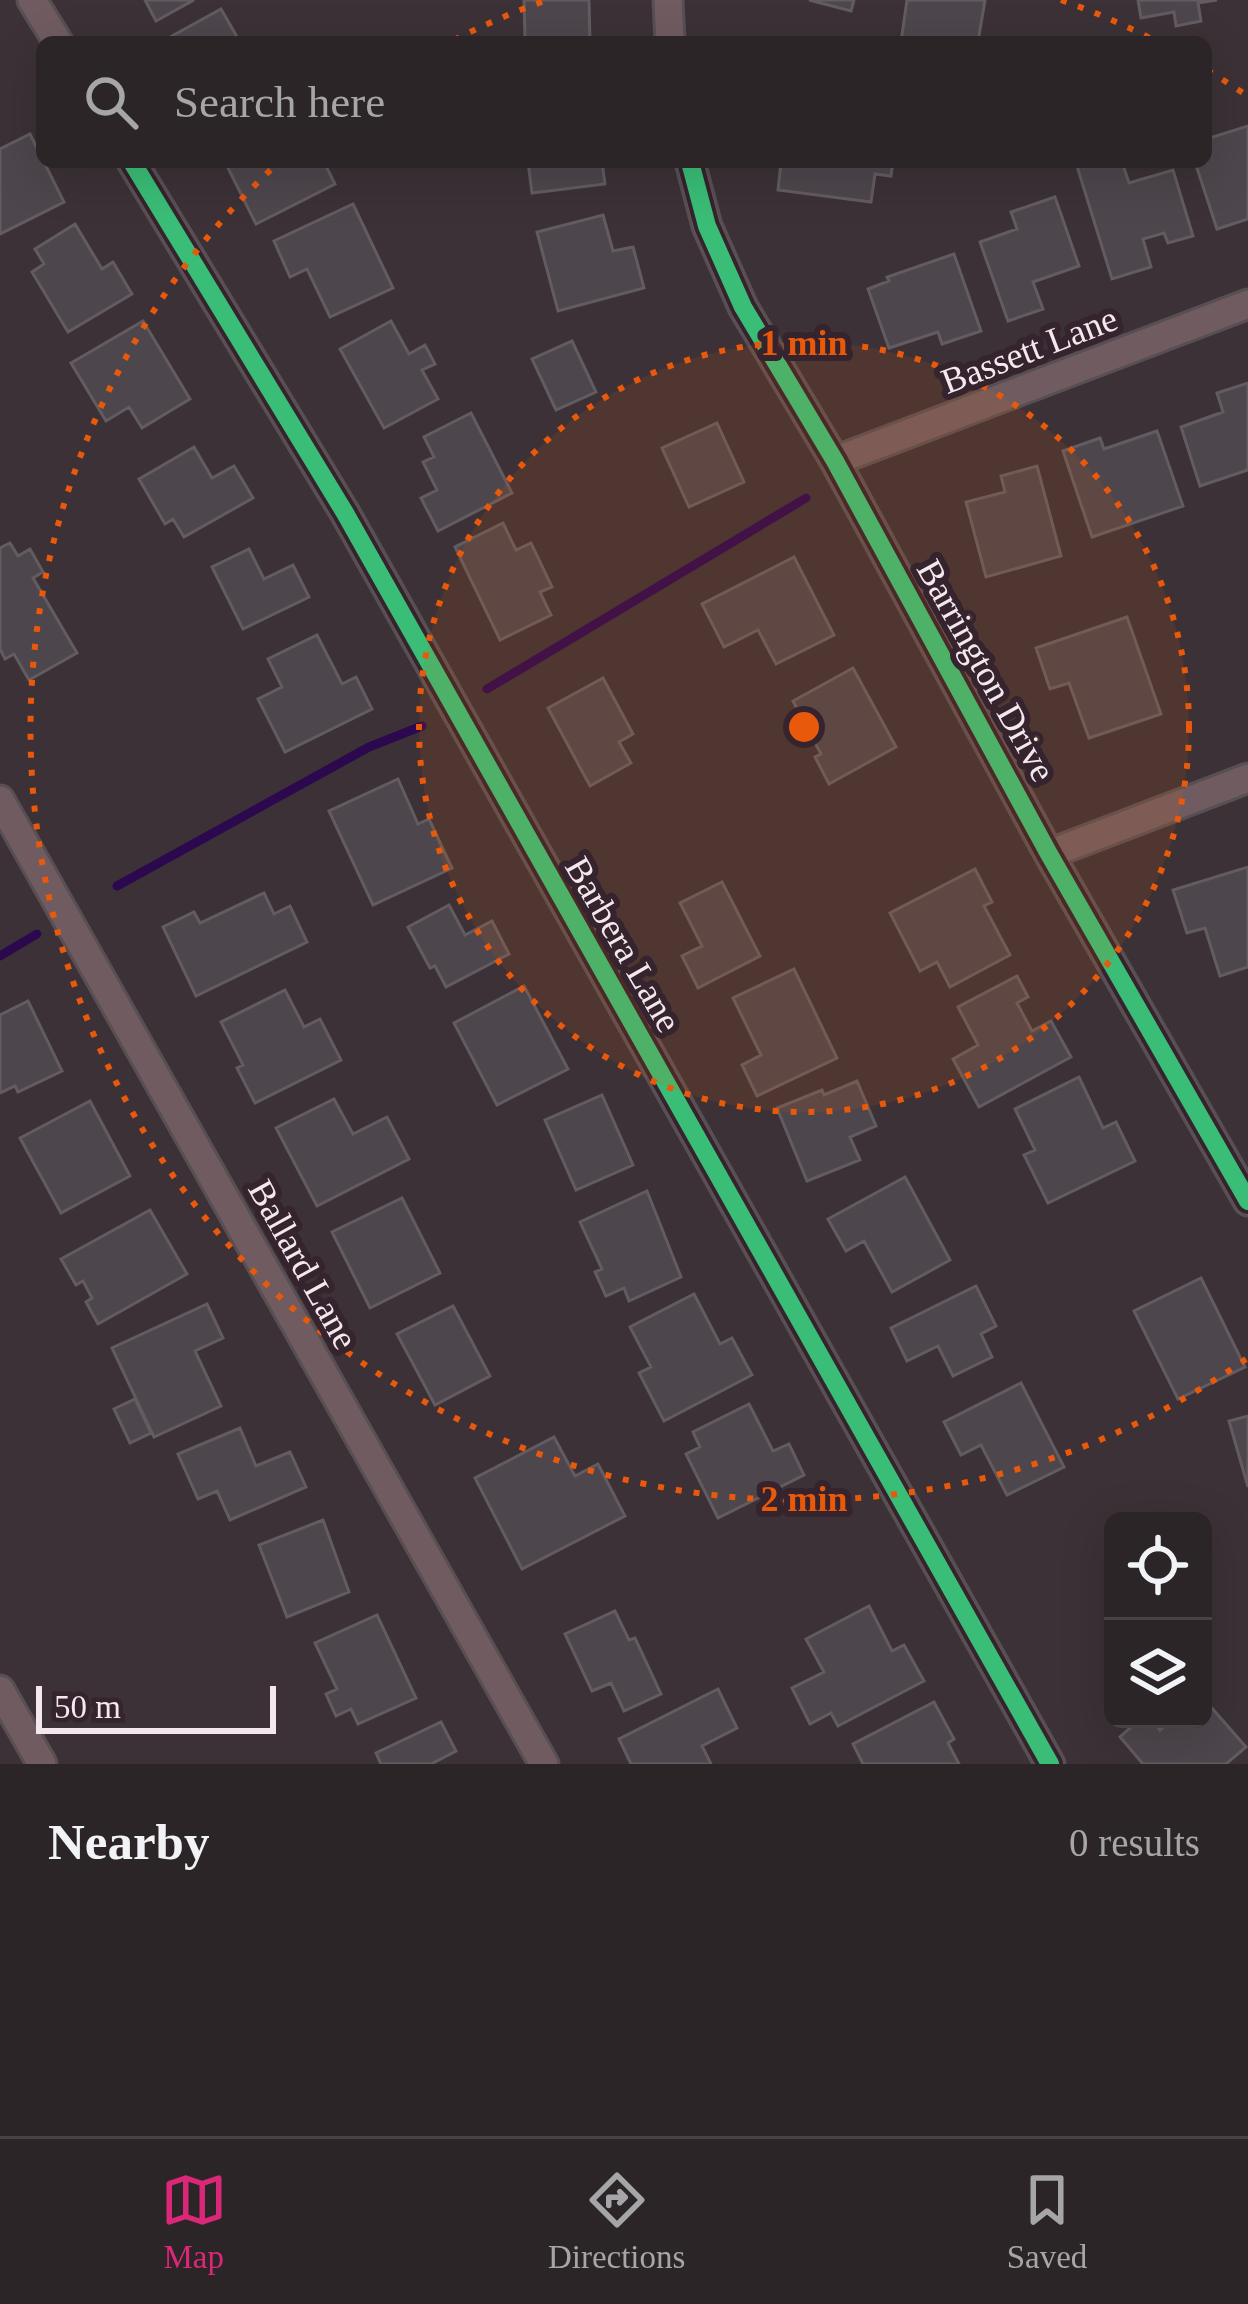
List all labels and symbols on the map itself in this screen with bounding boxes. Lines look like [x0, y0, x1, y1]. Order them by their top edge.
street label: Bassett Lane [936, 298, 1123, 402]
text: 1 min [760, 323, 848, 363]
street label: Barrington Drive [909, 553, 1063, 788]
centre of rings [783, 706, 825, 748]
street label: Barbera Lane [557, 850, 689, 1039]
street label: Ballard Lane [240, 1173, 366, 1356]
text: 2 min [760, 1479, 848, 1519]
scale bar [36, 1680, 276, 1733]

